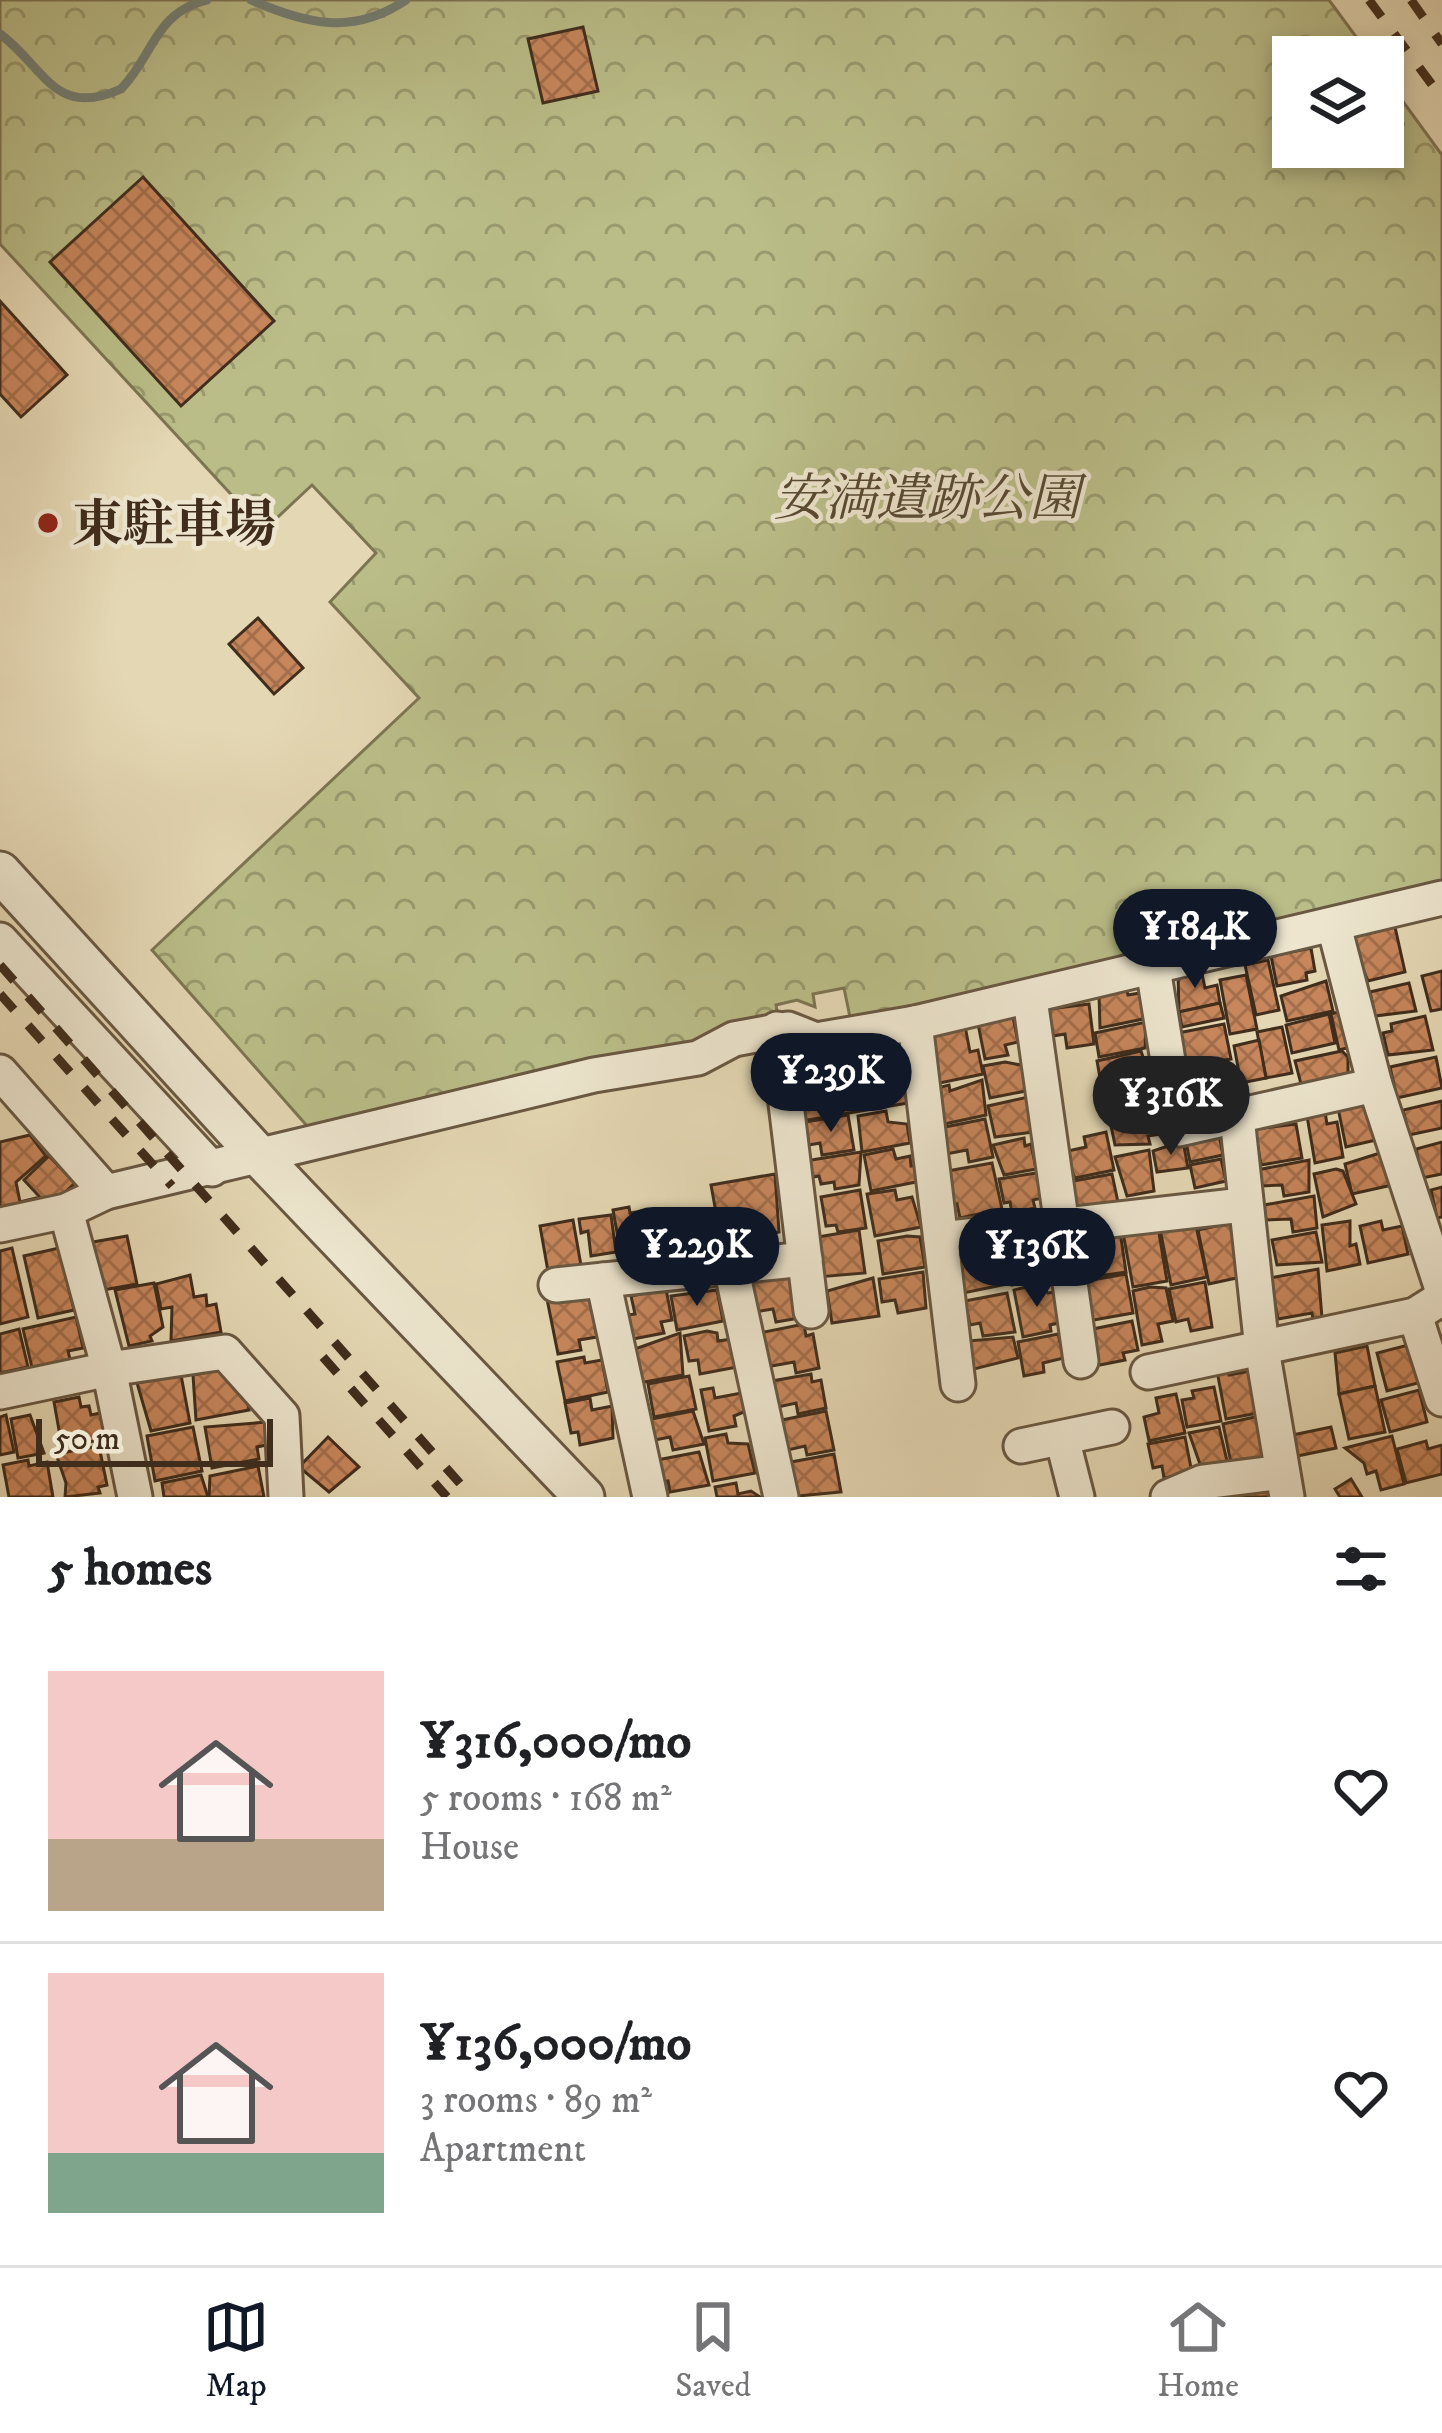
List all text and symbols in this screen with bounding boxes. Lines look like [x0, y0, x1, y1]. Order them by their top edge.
map controls [1272, 36, 1404, 168]
button: layers [1272, 36, 1404, 168]
park label: 安満遺跡公園 [774, 468, 1087, 532]
place label: 東駐車場 [72, 494, 276, 558]
marker: 東駐車場 [35, 510, 61, 536]
pin: ¥184K [1111, 889, 1279, 991]
text: ¥184K [1140, 903, 1250, 952]
pin: ¥239K [747, 1033, 915, 1135]
text: ¥239K [778, 1047, 884, 1096]
pin: ¥316K [1087, 1056, 1255, 1158]
text: ¥316K [1120, 1070, 1222, 1119]
pin: ¥229K [613, 1207, 781, 1309]
pin: ¥136K [953, 1208, 1121, 1310]
text: ¥229K [641, 1221, 753, 1270]
text: ¥136K [986, 1222, 1088, 1271]
scale bar [36, 1413, 273, 1466]
text: 50 m [54, 1419, 120, 1460]
icon: filters [1328, 1536, 1394, 1602]
text: 5 homes [48, 1537, 212, 1601]
text: ¥316,000/mo [420, 1710, 691, 1774]
icon: home [144, 1719, 288, 1863]
icon: heart [1328, 1758, 1394, 1824]
text: 5 rooms · 168 m² [420, 1774, 672, 1823]
text: House [420, 1823, 519, 1872]
text: ¥136,000/mo [420, 2012, 691, 2076]
icon: home [144, 2021, 288, 2165]
icon: heart [1328, 2060, 1394, 2126]
text: 3 rooms · 89 m² [420, 2076, 652, 2125]
text: Apartment [420, 2125, 586, 2174]
tab: Map [203, 2294, 269, 2407]
tab: Saved [675, 2294, 751, 2407]
tab: Home [1157, 2294, 1239, 2407]

